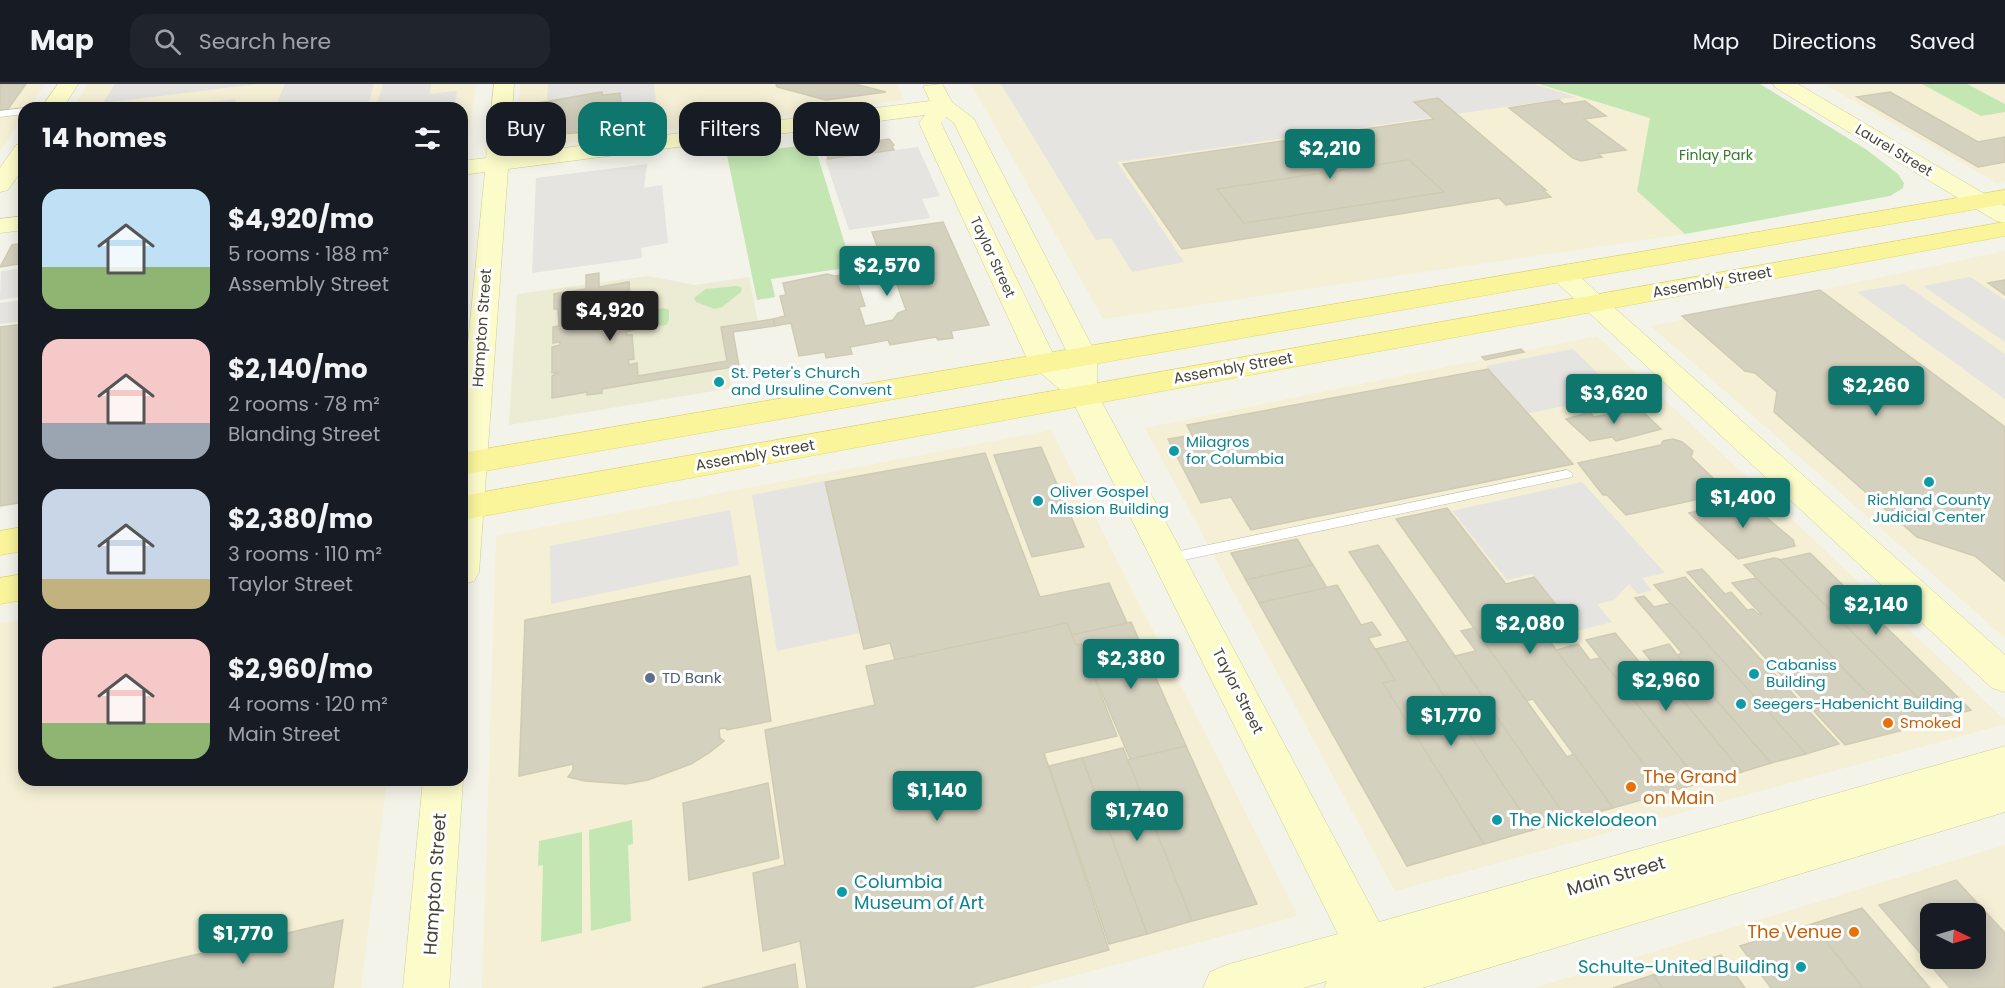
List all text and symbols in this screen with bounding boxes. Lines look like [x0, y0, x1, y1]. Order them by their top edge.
search box [130, 14, 550, 68]
text: Map [30, 21, 94, 60]
icon: search [151, 25, 184, 58]
text: Search here [199, 26, 331, 57]
text: Map [1693, 27, 1739, 56]
text: Directions [1772, 27, 1876, 56]
text: Saved [1909, 27, 1975, 56]
chip: Buy [486, 102, 566, 156]
chip: Rent [578, 102, 667, 156]
chip: Filters [679, 102, 781, 156]
chip: New [793, 102, 880, 156]
street label: Laurel Street [1852, 119, 1936, 181]
text: 14 homes [42, 120, 167, 156]
icon: filters [411, 122, 444, 155]
pin: $2,210 [1281, 129, 1379, 180]
text: $2,210 [1299, 134, 1361, 162]
park label: Finlay Park [1679, 145, 1754, 165]
text: $4,920/mo [228, 201, 374, 237]
icon: home [90, 213, 162, 285]
street label: Taylor Street [965, 213, 1021, 301]
text: 5 rooms · 188 m² [228, 240, 389, 268]
pin: $2,570 [838, 246, 936, 297]
text: $2,570 [853, 251, 921, 279]
street label: Assembly Street [1651, 261, 1773, 302]
street label: Hampton Street [467, 268, 496, 388]
text: Assembly Street [228, 270, 389, 298]
pin: $4,920 [561, 291, 659, 342]
text: $4,920 [575, 296, 645, 324]
street label: Assembly Street [1172, 347, 1294, 388]
text: $2,140/mo [228, 351, 368, 387]
place label: St. Peter's Church and Ursuline Convent [731, 362, 892, 400]
icon: home [90, 363, 162, 435]
pin: $2,260 [1827, 366, 1925, 417]
text: $2,260 [1842, 371, 1910, 399]
pin: $3,620 [1565, 374, 1663, 425]
marker: St. Peter's Church and Ursuline Convent [712, 375, 726, 389]
text: $3,620 [1580, 379, 1648, 407]
text: 2 rooms · 78 m² [228, 390, 380, 418]
text: Blanding Street [228, 420, 380, 448]
place label: Milagros for Columbia [1186, 431, 1284, 469]
street label: Assembly Street [694, 434, 816, 475]
marker: Milagros for Columbia [1167, 444, 1181, 458]
marker: Richland County Judicial Center [1922, 475, 1936, 489]
pin: $1,400 [1694, 478, 1792, 529]
place label: Oliver Gospel Mission Building [1050, 481, 1169, 519]
text: $1,400 [1710, 483, 1776, 511]
place label: Richland County Judicial Center [1867, 489, 1991, 527]
marker: Oliver Gospel Mission Building [1031, 494, 1045, 508]
text: $2,380/mo [228, 501, 373, 537]
icon: home [90, 513, 162, 585]
text: 3 rooms · 110 m² [228, 540, 382, 568]
text: Taylor Street [228, 570, 353, 598]
pin: $2,140 [1827, 585, 1925, 636]
text: $2,140 [1844, 590, 1908, 618]
pin: $2,080 [1481, 604, 1579, 655]
text: $2,080 [1495, 609, 1565, 637]
pin: $2,380 [1082, 639, 1180, 690]
text: $2,380 [1097, 644, 1165, 672]
street label: Taylor Street [1208, 644, 1269, 737]
text: $2,960/mo [228, 651, 373, 687]
place label: Cabaniss Building [1766, 654, 1837, 692]
pin: $2,960 [1617, 661, 1715, 712]
icon: home [90, 663, 162, 735]
text: $2,960 [1632, 666, 1700, 694]
place label: TD Bank [662, 667, 722, 688]
marker: Cabaniss Building [1747, 667, 1761, 681]
marker: TD Bank [643, 671, 657, 685]
text: 4 rooms · 120 m² [228, 690, 388, 718]
place label: Seegers-Habenicht Building [1753, 693, 1963, 714]
pin: $1,770 [1402, 696, 1500, 747]
marker: Seegers-Habenicht Building [1734, 697, 1748, 711]
text: $1,770 [1421, 701, 1481, 729]
place label: Smoked [1900, 712, 1961, 733]
marker: Smoked [1881, 716, 1895, 730]
text: Main Street [228, 720, 340, 748]
place label: The Grand on Main [1643, 764, 1737, 810]
pin: $1,140 [888, 771, 986, 822]
text: $1,140 [907, 776, 967, 804]
marker: The Grand on Main [1624, 780, 1638, 794]
pin: $1,740 [1088, 791, 1186, 842]
text: $1,740 [1105, 796, 1169, 824]
place label: The Nickelodeon [1509, 807, 1657, 832]
street label: Hampton Street [417, 812, 452, 956]
marker: The Nickelodeon [1490, 813, 1504, 827]
street label: Main Street [1564, 850, 1668, 901]
place label: Columbia Museum of Art [854, 869, 984, 915]
marker: Columbia Museum of Art [835, 885, 849, 899]
north arrow [1920, 903, 1986, 969]
map controls [1920, 903, 1986, 969]
pin: $1,770 [194, 914, 292, 965]
text: $1,770 [213, 919, 273, 947]
place label: The Venue [1747, 919, 1842, 944]
marker: The Venue [1847, 925, 1861, 939]
place label: Schulte-United Building [1578, 954, 1789, 979]
marker: Schulte-United Building [1794, 960, 1808, 974]

